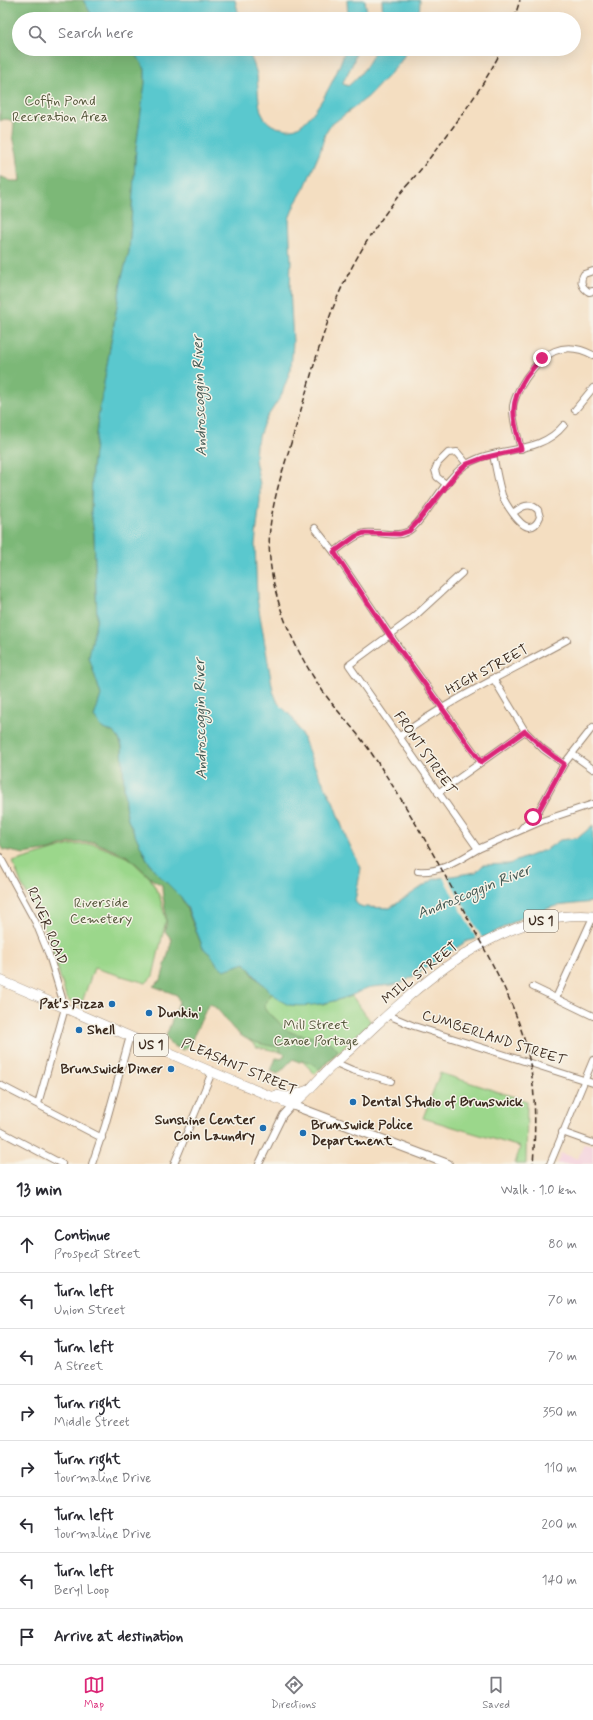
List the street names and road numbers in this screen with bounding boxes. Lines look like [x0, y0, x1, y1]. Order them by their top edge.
street label: HIGH STREET [442, 641, 532, 699]
street label: FRONT STREET [390, 708, 461, 799]
street label: RIVER ROAD [23, 884, 71, 968]
road number: US 1 [524, 910, 558, 932]
street label: MILL STREET [378, 938, 462, 1008]
street label: CUMBERLAND STREET [420, 1006, 569, 1070]
road number: US 1 [134, 1034, 168, 1056]
street label: PLEASANT STREET [179, 1035, 299, 1099]

